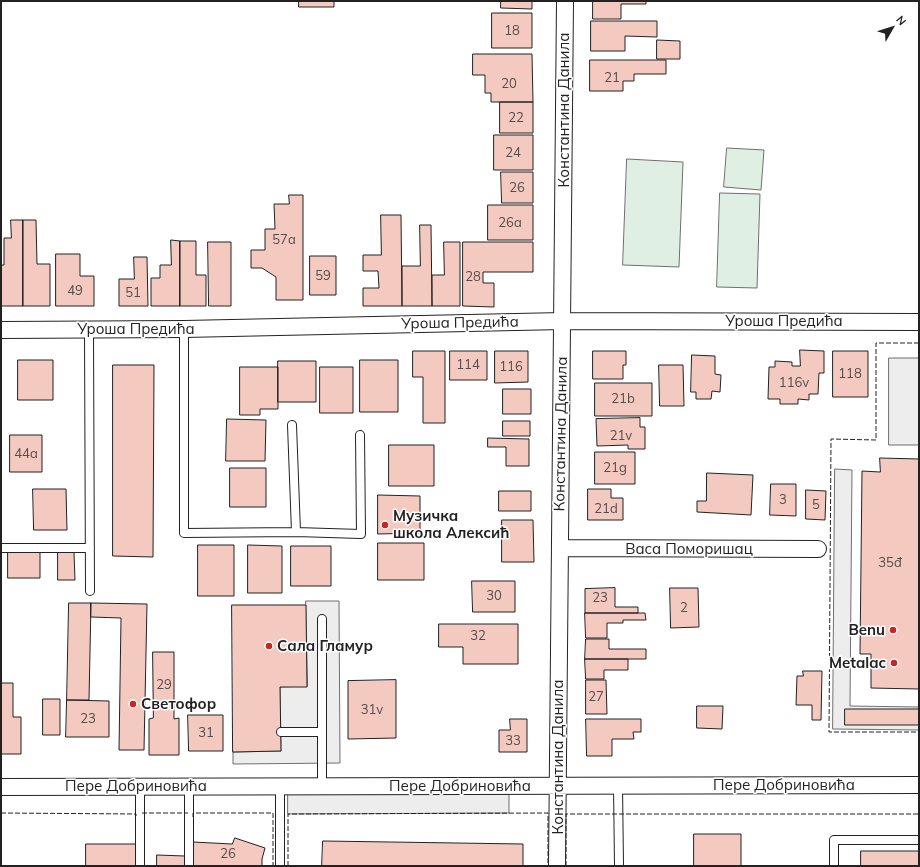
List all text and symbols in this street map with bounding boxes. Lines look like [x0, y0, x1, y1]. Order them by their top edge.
north arrow [872, 8, 912, 48]
text: N [893, 13, 909, 28]
house number: 18 [504, 23, 520, 39]
street label: Константина Данила [555, 33, 573, 187]
house number: 21 [604, 70, 620, 86]
house number: 20 [501, 76, 517, 92]
house number: 22 [508, 110, 524, 126]
house number: 24 [505, 145, 521, 161]
house number: 26 [509, 180, 525, 196]
house number: 26a [498, 215, 522, 231]
house number: 57a [272, 232, 296, 248]
house number: 59 [315, 268, 331, 284]
house number: 28 [465, 269, 481, 285]
house number: 49 [67, 283, 83, 299]
house number: 51 [125, 285, 141, 301]
street label: Уроша Предића [725, 312, 843, 330]
street label: Уроша Предића [401, 313, 519, 333]
street label: Уроша Предића [77, 320, 195, 338]
street label: Константина Данила [551, 356, 571, 512]
house number: 114 [456, 357, 480, 373]
house number: 116 [499, 359, 523, 375]
house number: 118 [838, 366, 862, 382]
house number: 116v [779, 375, 809, 391]
house number: 21b [611, 391, 635, 407]
house number: 21v [610, 428, 632, 444]
house number: 44a [14, 446, 38, 462]
house number: 21g [603, 460, 627, 476]
house number: 3 [779, 492, 787, 508]
house number: 5 [812, 497, 820, 513]
house number: 21d [594, 501, 618, 517]
place label: Музичка школа Алексић [393, 507, 510, 542]
marker: Музичка школа Алексић [380, 520, 390, 530]
street label: Васа Поморишац [625, 540, 753, 558]
house number: 35đ [878, 555, 902, 571]
house number: 30 [486, 588, 502, 604]
house number: 23 [592, 590, 608, 606]
house number: 2 [680, 600, 688, 616]
place label: Benu [848, 621, 885, 639]
marker: Benu [888, 625, 898, 635]
house number: 32 [470, 628, 486, 644]
place label: Сала Гламур [277, 637, 373, 655]
marker: Сала Гламур [264, 641, 274, 651]
place label: Metalac [829, 654, 886, 672]
marker: Metalac [889, 658, 899, 668]
house number: 29 [156, 677, 172, 693]
street label: Константина Данила [549, 680, 567, 834]
house number: 27 [588, 689, 604, 705]
place label: Светофор [141, 695, 216, 713]
marker: Светофор [128, 699, 138, 709]
house number: 31v [361, 702, 383, 718]
house number: 23 [80, 711, 96, 727]
house number: 31 [198, 725, 214, 741]
house number: 33 [505, 733, 521, 749]
street label: Пере Добриновића [713, 776, 855, 794]
street label: Пере Добриновића [65, 777, 207, 795]
street label: Пере Добриновића [389, 777, 531, 795]
house number: 26 [220, 846, 236, 862]

